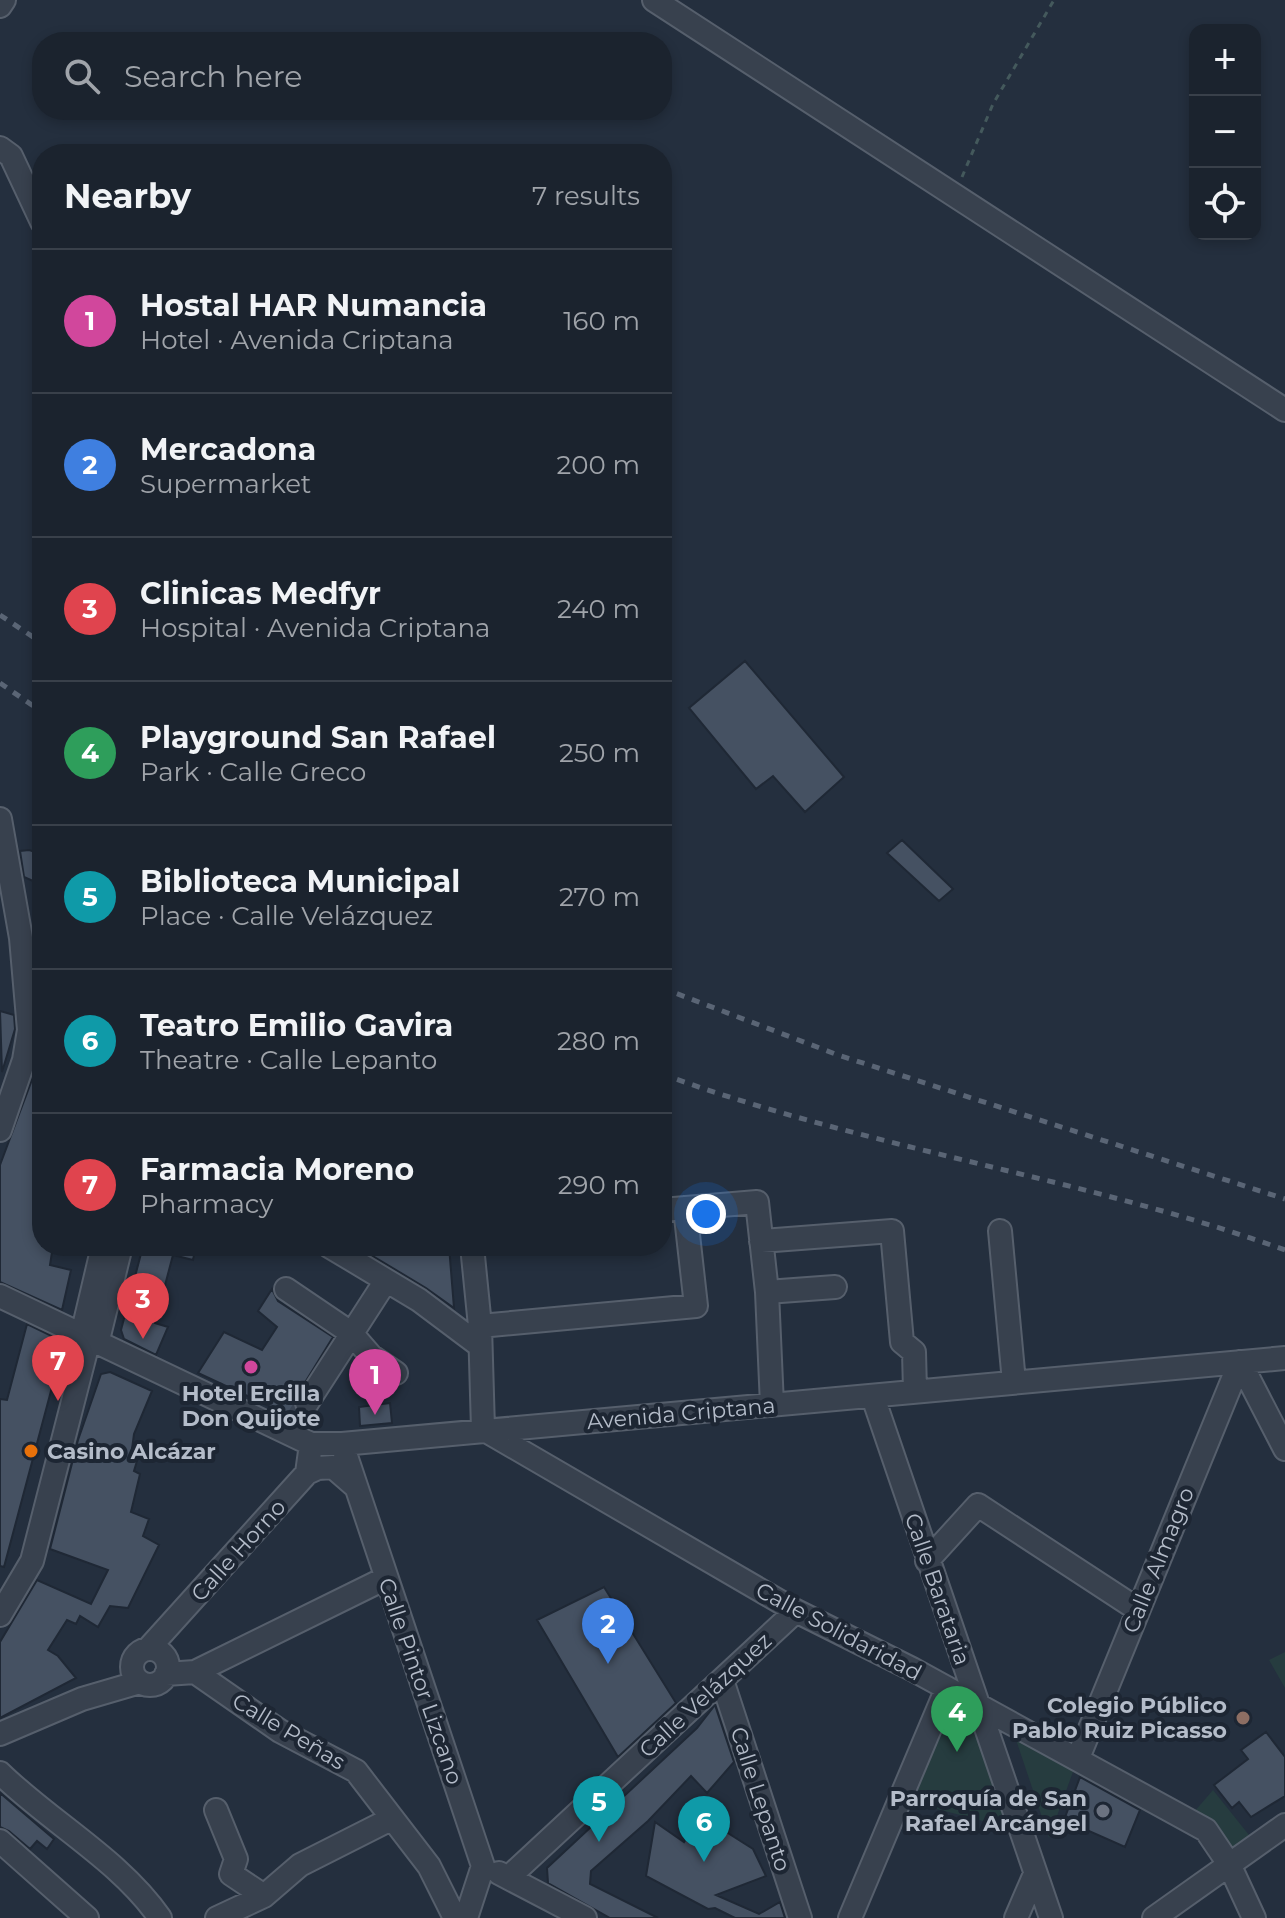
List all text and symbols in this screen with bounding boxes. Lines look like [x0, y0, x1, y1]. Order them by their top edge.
map controls [1189, 24, 1261, 240]
button: + [1189, 24, 1261, 96]
search box [32, 32, 672, 120]
icon: search [60, 54, 104, 98]
text: Search here [124, 58, 302, 95]
button: − [1189, 96, 1261, 168]
button: locate [1189, 168, 1261, 240]
text: Nearby [64, 175, 191, 217]
text: 7 results [532, 180, 640, 212]
text: Hostal HAR Numancia [140, 287, 487, 324]
text: 1 [85, 305, 95, 337]
text: 160 m [563, 305, 640, 337]
text: Hotel · Avenida Criptana [140, 324, 454, 356]
text: Mercadona [140, 431, 316, 468]
text: 2 [82, 449, 98, 481]
text: 200 m [556, 449, 640, 481]
text: Supermarket [140, 468, 311, 500]
text: Clinicas Medfyr [140, 575, 381, 612]
text: 3 [82, 593, 98, 625]
text: 240 m [557, 593, 640, 625]
text: Hospital · Avenida Criptana [140, 612, 490, 644]
text: Playground San Rafael [140, 719, 496, 756]
text: 4 [81, 737, 99, 769]
text: 250 m [559, 737, 640, 769]
text: Park · Calle Greco [140, 756, 366, 788]
text: Biblioteca Municipal [140, 863, 460, 900]
text: 5 [82, 881, 98, 913]
text: 270 m [559, 881, 640, 913]
text: Place · Calle Velázquez [140, 900, 433, 932]
text: Teatro Emilio Gavira [140, 1007, 453, 1044]
text: 6 [82, 1025, 98, 1057]
text: 280 m [557, 1025, 640, 1057]
text: Theatre · Calle Lepanto [140, 1044, 437, 1076]
text: Farmacia Moreno [140, 1151, 414, 1188]
text: 7 [82, 1169, 98, 1201]
text: 290 m [558, 1169, 640, 1201]
text: Pharmacy [140, 1188, 273, 1220]
your location [686, 1194, 726, 1234]
pin: 3 [117, 1273, 169, 1339]
pin: 7 [32, 1335, 84, 1401]
pin: 1 [349, 1349, 401, 1415]
marker: Hotel Ercilla Don Quijote [242, 1358, 260, 1376]
place label: Hotel Ercilla Don Quijote [182, 1380, 320, 1432]
street label: Avenida Criptana [586, 1392, 776, 1435]
place label: Casino Alcázar [47, 1438, 216, 1465]
marker: Casino Alcázar [22, 1442, 40, 1460]
street label: Calle Almagro [1117, 1483, 1200, 1637]
street label: Calle Horno [185, 1494, 291, 1607]
street label: Calle Barataria [899, 1510, 976, 1669]
street label: Calle Pintor Lizcano [372, 1574, 469, 1788]
street label: Calle Solidaridad [751, 1576, 926, 1686]
pin: 2 [582, 1598, 634, 1664]
street label: Calle Velázquez [634, 1627, 777, 1763]
pin: 4 [931, 1686, 983, 1752]
street label: Calle Peñas [227, 1687, 350, 1776]
place label: Colegio Público Pablo Ruiz Picasso [1012, 1692, 1227, 1744]
marker: Colegio Público Pablo Ruiz Picasso [1234, 1709, 1252, 1727]
street label: Calle Lepanto [724, 1723, 797, 1875]
pin: 5 [573, 1776, 625, 1842]
place label: Parroquía de San Rafael Arcángel [890, 1785, 1087, 1837]
pin: 6 [678, 1796, 730, 1862]
marker: Parroquía de San Rafael Arcángel [1094, 1802, 1112, 1820]

